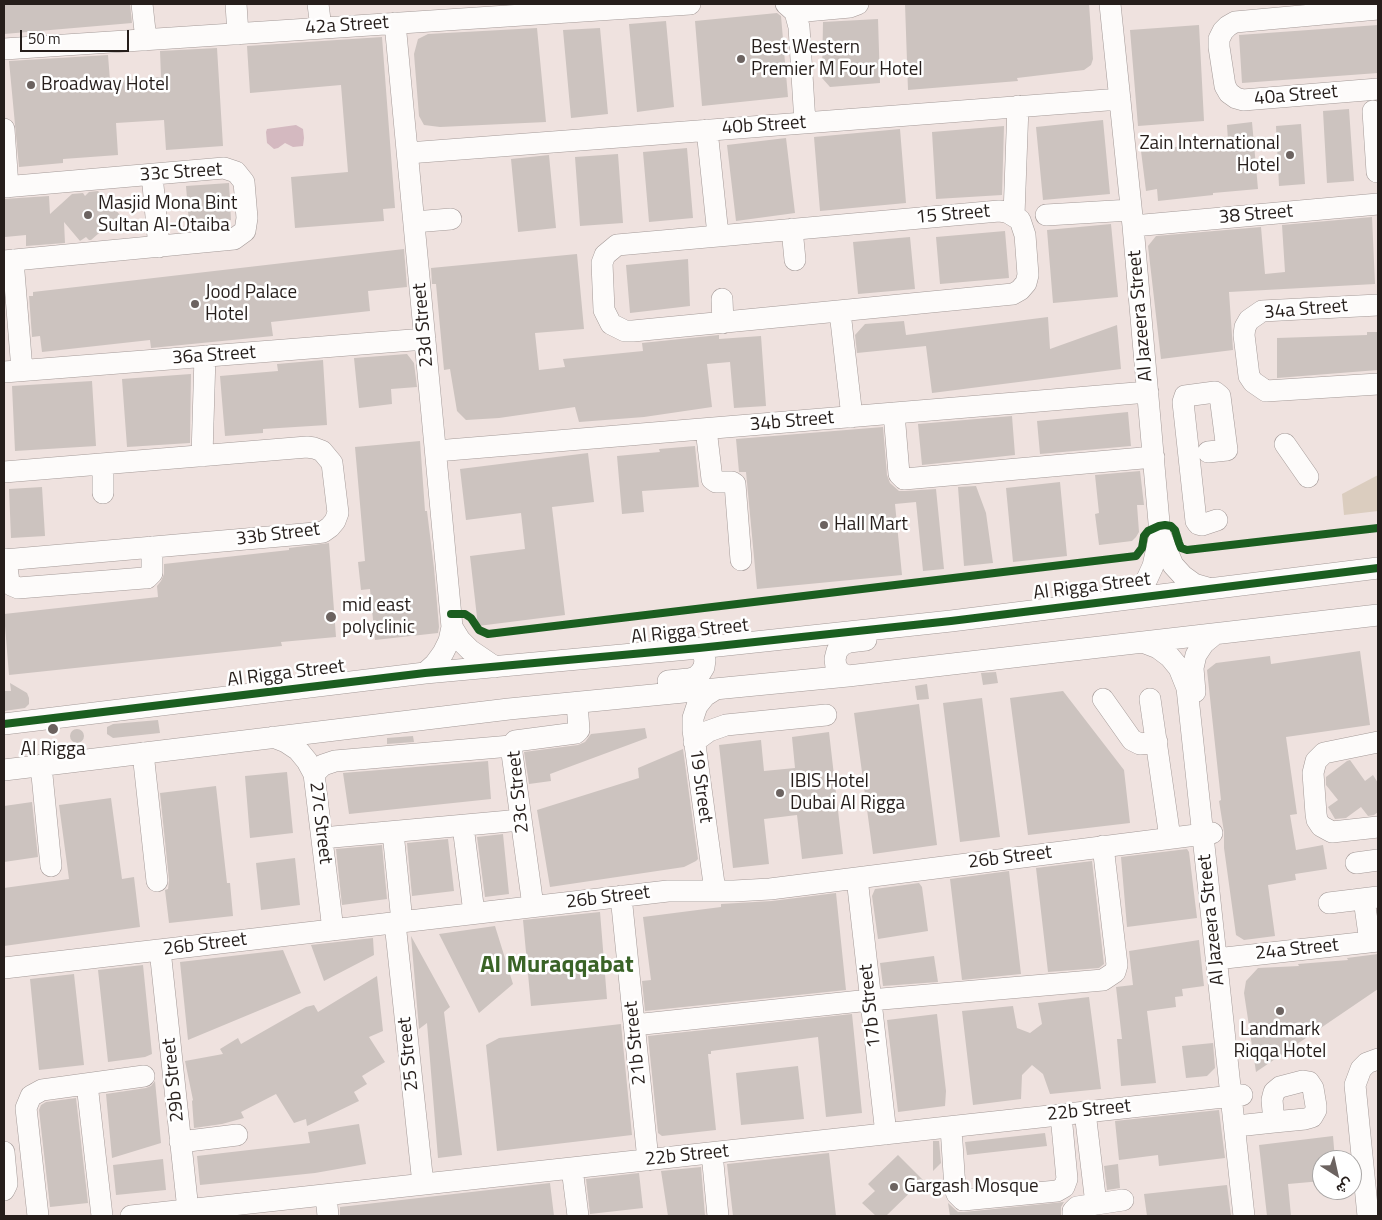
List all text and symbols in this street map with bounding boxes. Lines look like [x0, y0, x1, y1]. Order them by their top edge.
street label: 42a Street [304, 12, 390, 40]
scale bar [22, 20, 131, 52]
text: 50 m [28, 27, 61, 50]
place label: Best Western Premier M Four Hotel [751, 37, 923, 81]
marker: Best Western Premier M Four Hotel [735, 53, 747, 65]
place label: Broadway Hotel [41, 74, 169, 96]
marker: Broadway Hotel [25, 79, 37, 91]
street label: 40a Street [1253, 81, 1339, 111]
street label: 40b Street [721, 112, 807, 140]
place label: Zain International Hotel [1139, 133, 1280, 177]
marker: Zain International Hotel [1284, 149, 1296, 161]
street label: 33c Street [139, 159, 223, 187]
place label: Masjid Mona Bint Sultan Al-Otaiba [98, 193, 237, 237]
street label: 15 Street [915, 200, 991, 230]
street label: 38 Street [1218, 200, 1294, 230]
marker: Masjid Mona Bint Sultan Al-Otaiba [82, 209, 94, 221]
street label: Al Jazeera Street [1124, 249, 1158, 383]
place label: Jood Palace Hotel [205, 282, 297, 326]
street label: 23d Street [409, 282, 439, 368]
street label: 34a Street [1263, 295, 1349, 325]
marker: Jood Palace Hotel [189, 298, 201, 310]
street label: 36a Street [171, 342, 257, 370]
street label: 34b Street [749, 407, 835, 437]
place label: Hall Mart [834, 514, 908, 536]
street label: 33b Street [235, 519, 321, 551]
marker: Hall Mart [818, 519, 830, 531]
street label: Al Rigga Street [1032, 568, 1152, 606]
place label: mid east polyclinic [342, 595, 415, 639]
marker: mid east polyclinic [324, 610, 338, 624]
street label: Al Rigga Street [630, 614, 750, 650]
street label: Al Rigga Street [226, 655, 346, 693]
marker: Al Rigga [46, 722, 60, 736]
place label: Al Rigga [21, 739, 85, 761]
street label: 19 Street [684, 748, 716, 824]
street label: 23c Street [503, 750, 535, 834]
place label: IBIS Hotel Dubai Al Rigga [790, 771, 905, 815]
street label: 27c Street [304, 781, 336, 865]
marker: IBIS Hotel Dubai Al Rigga [774, 787, 786, 799]
street label: 26b Street [967, 842, 1053, 874]
street label: Al Jazeera Street [1194, 853, 1230, 987]
street label: 26b Street [565, 882, 651, 914]
street label: 26b Street [162, 929, 248, 961]
street label: 24a Street [1254, 934, 1340, 966]
district label: Al Muraqqabat [480, 952, 634, 980]
street label: 17b Street [855, 963, 887, 1049]
street label: 21b Street [620, 1000, 652, 1086]
marker: Landmark Riqqa Hotel [1274, 1005, 1286, 1017]
street label: 25 Street [394, 1016, 424, 1092]
place label: Landmark Riqqa Hotel [1234, 1019, 1326, 1063]
street label: 29b Street [158, 1037, 190, 1123]
street label: 22b Street [1046, 1095, 1132, 1127]
street label: 22b Street [644, 1140, 730, 1172]
north arrow [1312, 1150, 1362, 1200]
text: ش [1332, 1173, 1358, 1200]
place label: Gargash Mosque [904, 1176, 1039, 1198]
marker: Gargash Mosque [888, 1181, 900, 1193]

